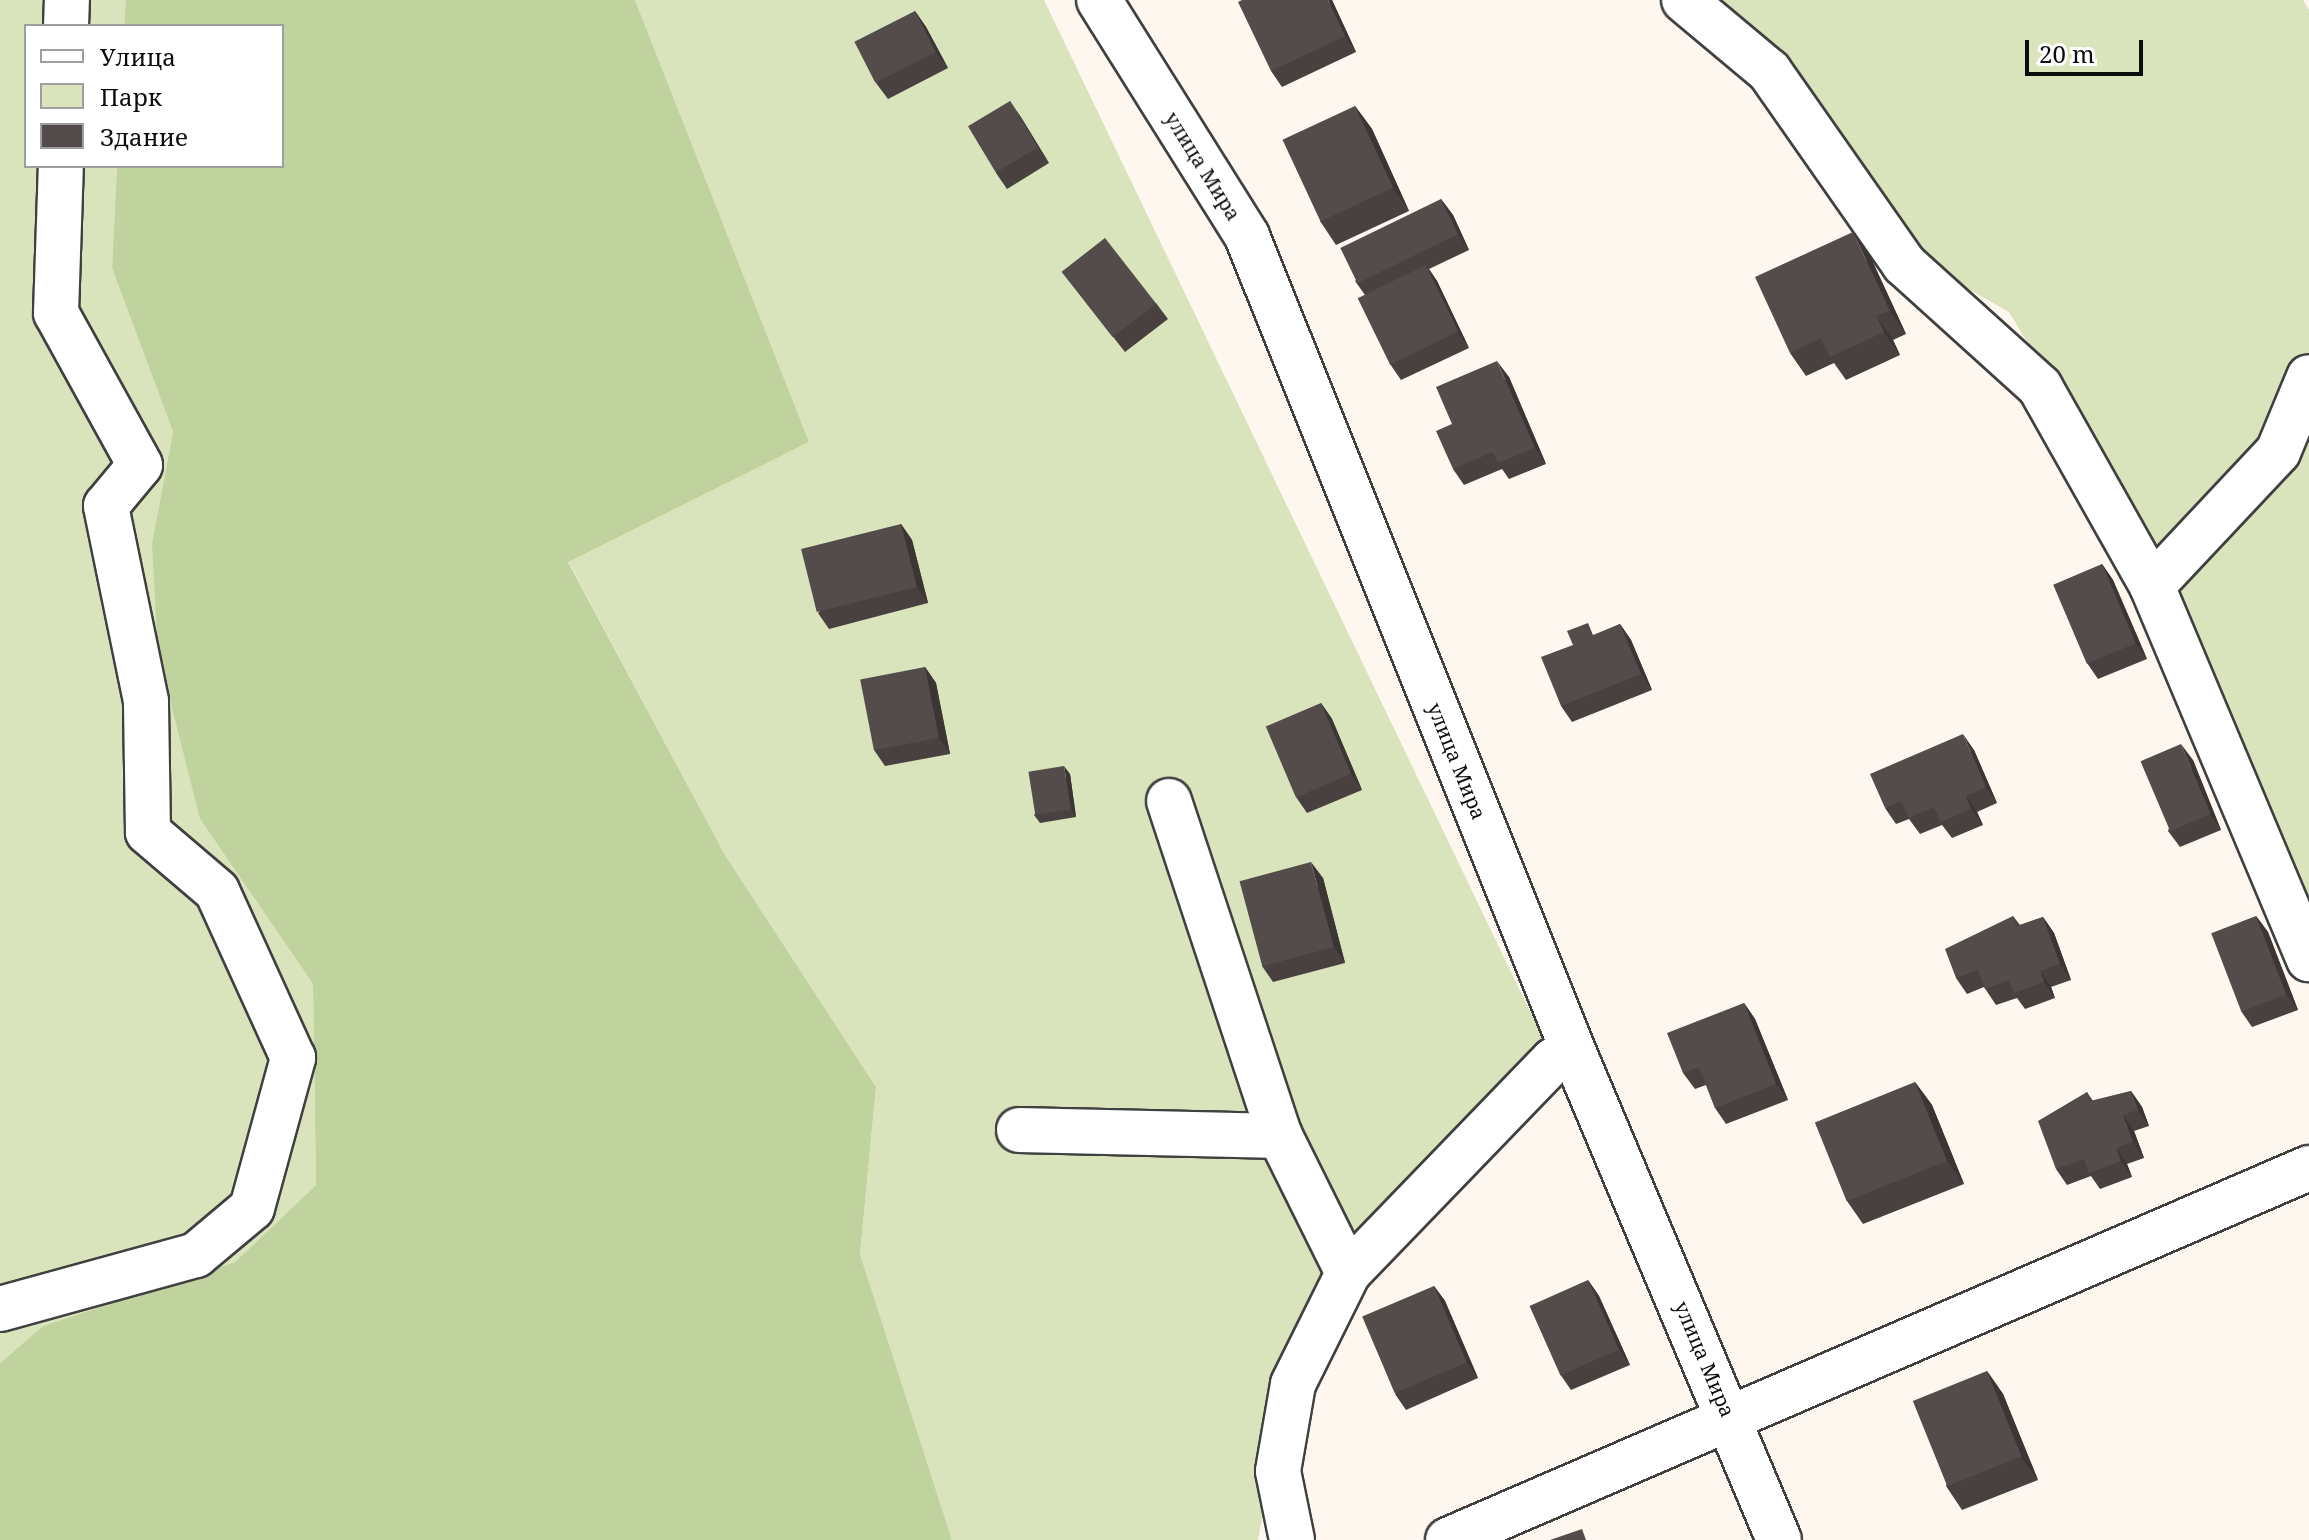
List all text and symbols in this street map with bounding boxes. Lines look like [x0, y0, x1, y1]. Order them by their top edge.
legend [24, 24, 284, 168]
scale bar [2029, 24, 2147, 74]
text: 20 m [2039, 37, 2095, 70]
text: Улица [100, 40, 176, 73]
text: Парк [100, 80, 162, 113]
street label: улица Мира [1160, 107, 1246, 225]
text: Здание [100, 120, 188, 153]
street label: улица Мира [1423, 699, 1491, 823]
street label: улица Мира [1670, 1297, 1740, 1421]

